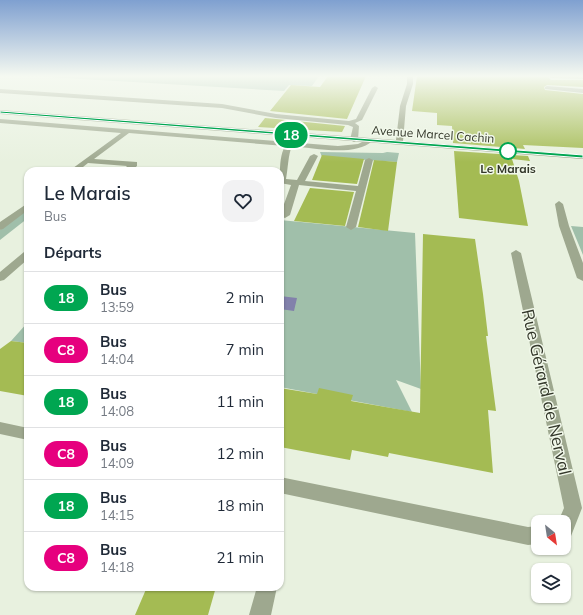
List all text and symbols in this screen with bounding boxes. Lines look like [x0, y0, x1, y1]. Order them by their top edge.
line badge: 18 [273, 122, 309, 148]
street label: Avenue Marcel Cachin [371, 122, 495, 146]
text: 18 [283, 126, 299, 144]
marker: Le Marais [499, 142, 517, 160]
place label: Le Marais [480, 161, 536, 176]
button: heart [222, 180, 264, 222]
text: Le Marais [44, 181, 131, 205]
text: Bus [44, 208, 67, 224]
text: Départs [44, 243, 102, 262]
text: Bus [100, 280, 127, 299]
text: 2 min [226, 288, 264, 307]
text: 18 [58, 289, 74, 307]
text: 13:59 [100, 299, 134, 315]
street label: Rue Gérard de Nerval [518, 307, 576, 477]
text: Bus [100, 332, 127, 351]
text: 7 min [226, 340, 264, 359]
text: C8 [57, 341, 75, 359]
text: 14:04 [100, 351, 134, 367]
text: Bus [100, 384, 127, 403]
text: 11 min [217, 392, 264, 411]
text: 18 [58, 393, 74, 411]
text: 14:08 [100, 403, 134, 419]
text: Bus [100, 436, 127, 455]
text: 12 min [217, 444, 264, 463]
text: C8 [57, 445, 75, 463]
text: 14:09 [100, 455, 134, 471]
text: Bus [100, 488, 127, 507]
text: 18 min [217, 496, 264, 515]
text: 18 [58, 497, 74, 515]
text: 14:15 [100, 507, 134, 523]
north arrow [531, 515, 571, 555]
map controls [531, 515, 571, 603]
text: Bus [100, 540, 127, 559]
text: 21 min [217, 548, 264, 567]
text: C8 [57, 549, 75, 567]
text: 14:18 [100, 559, 134, 575]
button: layers [531, 563, 571, 603]

